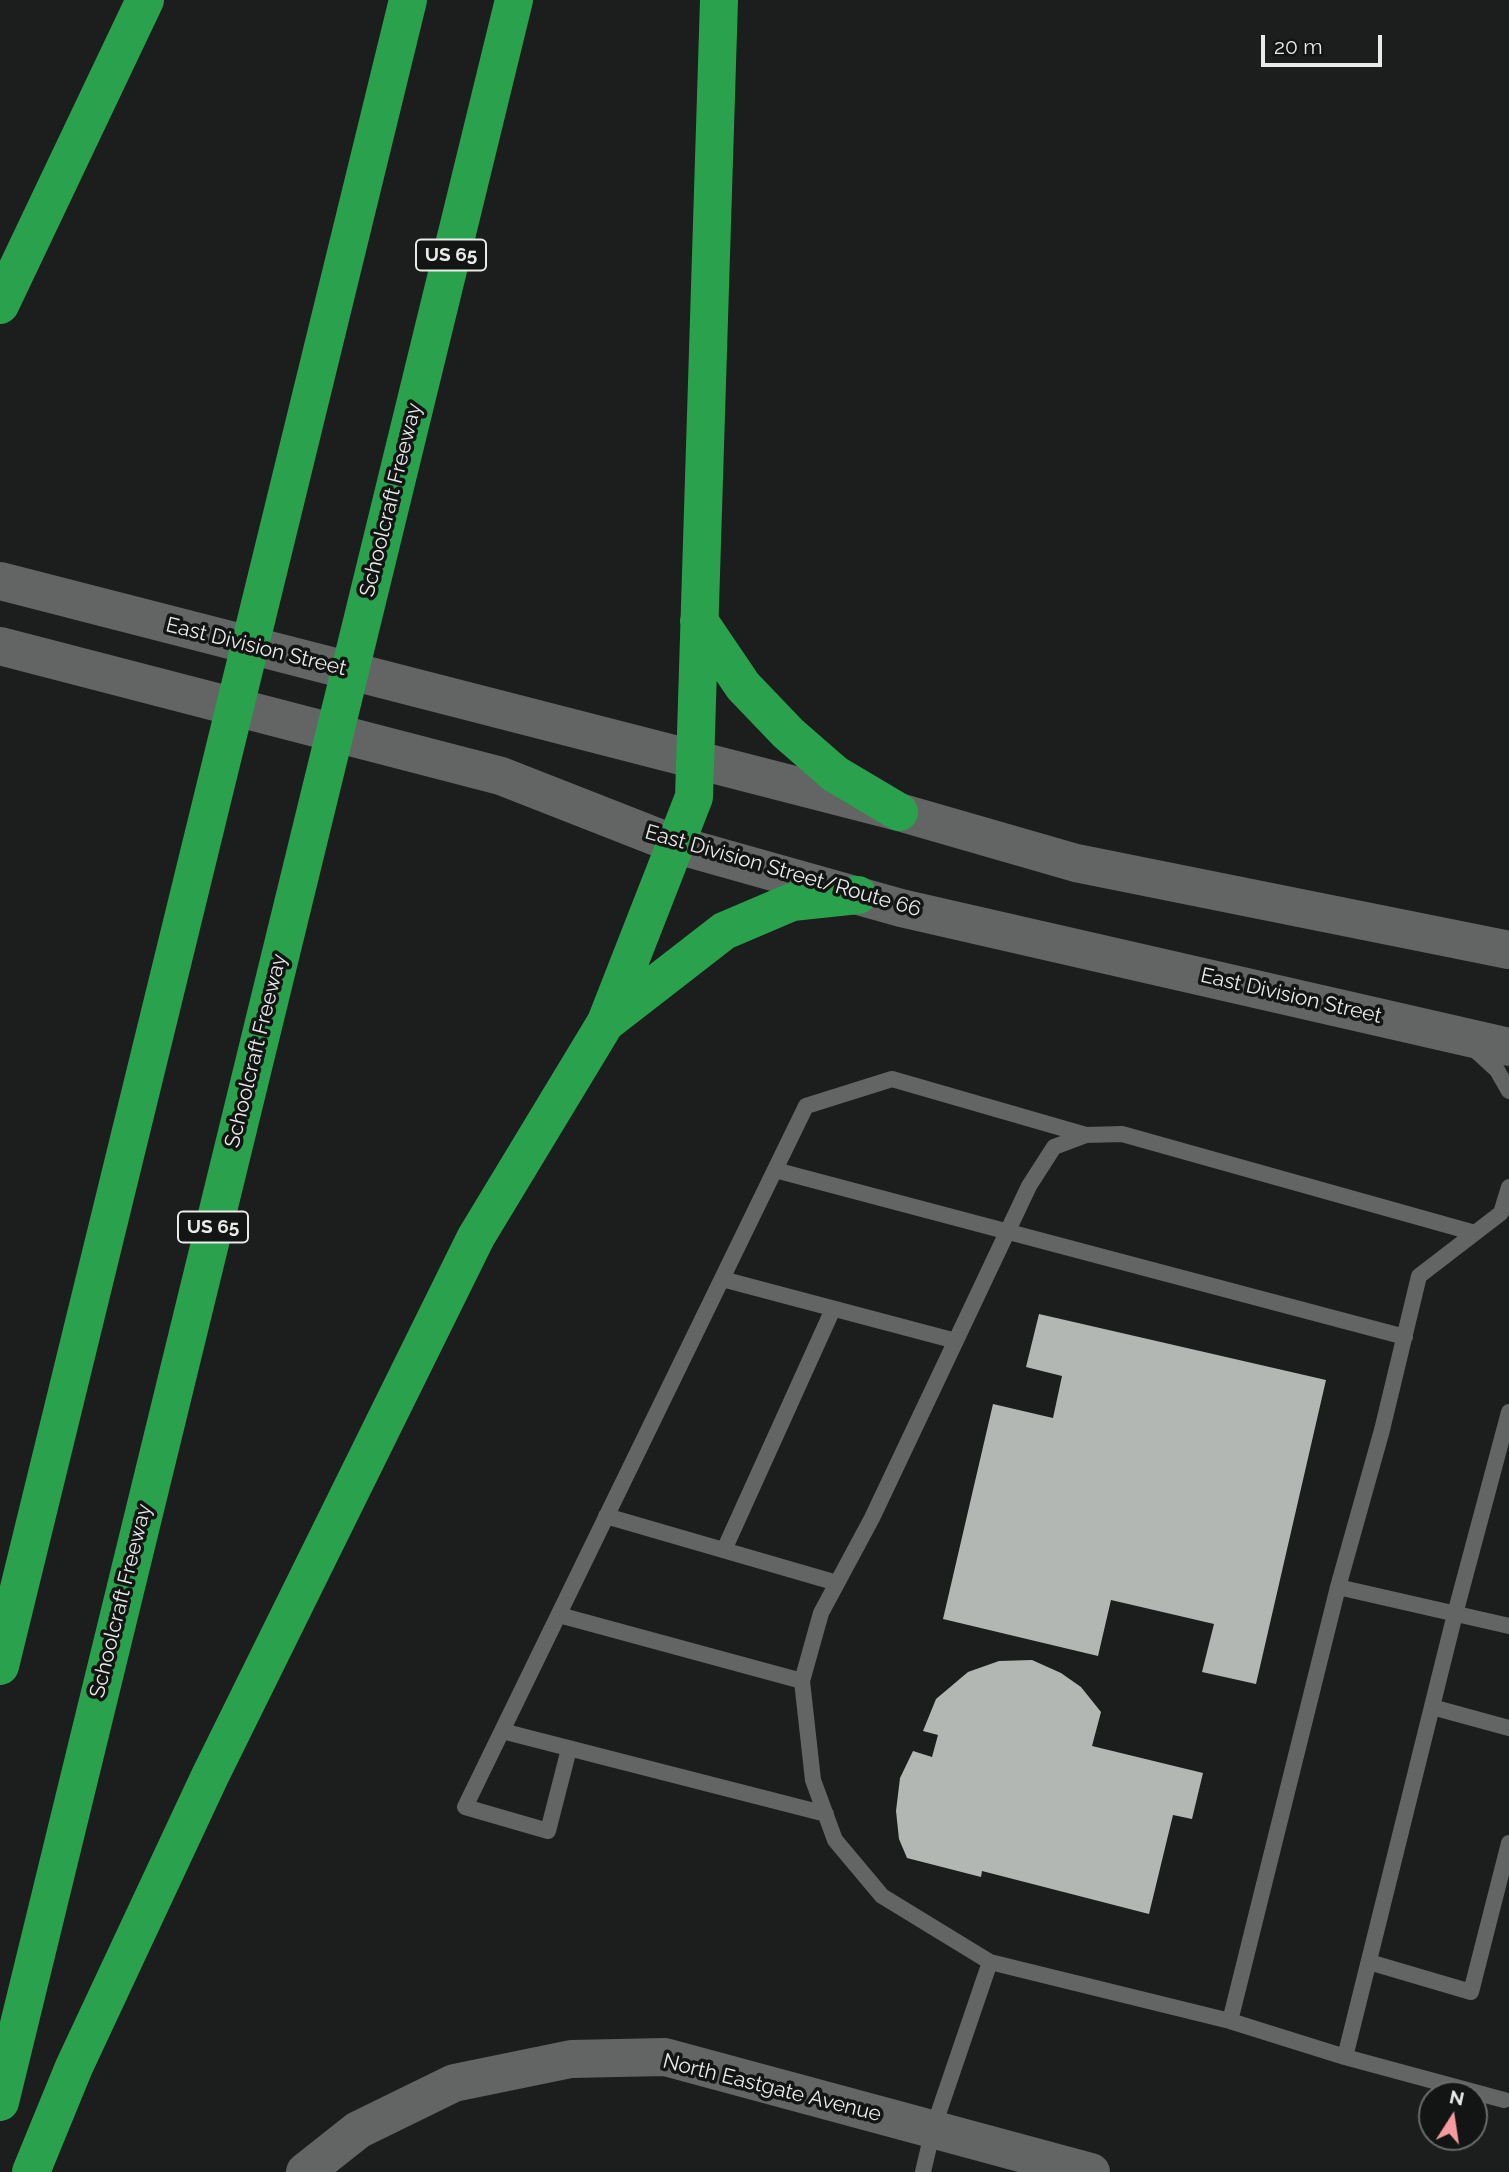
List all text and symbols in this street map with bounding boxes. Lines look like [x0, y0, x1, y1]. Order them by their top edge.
scale bar [1264, 21, 1385, 65]
text: 20 m [1274, 34, 1322, 59]
road number: US 65 [416, 240, 486, 270]
street label: Schoolcraft Freeway [355, 400, 427, 600]
street label: East Division Street [163, 612, 349, 682]
street label: East Division Street/Route 66 [642, 819, 924, 923]
street label: Schoolcraft Freeway [220, 951, 292, 1151]
street label: East Division Street [1198, 963, 1384, 1029]
road number: US 65 [178, 1212, 248, 1242]
street label: Schoolcraft Freeway [85, 1501, 157, 1701]
street label: North Eastgate Avenue [660, 2049, 884, 2127]
north arrow [1418, 2081, 1488, 2151]
text: N [1448, 2085, 1466, 2110]

